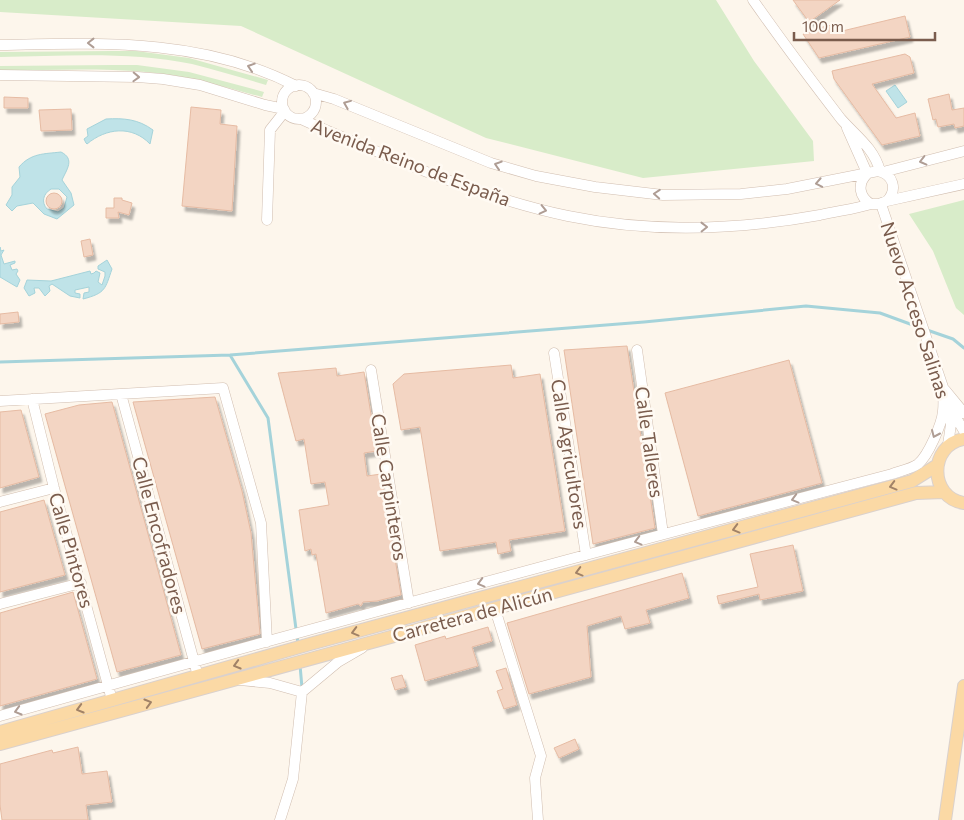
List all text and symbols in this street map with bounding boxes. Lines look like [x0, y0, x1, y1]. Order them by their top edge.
scale bar [794, 10, 935, 42]
text: 100 m [802, 17, 844, 35]
one-way arrow [87, 38, 94, 48]
one-way arrow [247, 62, 256, 72]
one-way arrow [132, 72, 140, 82]
one-way arrow [343, 100, 352, 111]
street label: Avenida Reino de España [308, 113, 514, 211]
one-way arrow [920, 156, 928, 166]
one-way arrow [494, 161, 503, 171]
one-way arrow [814, 178, 823, 188]
one-way arrow [653, 189, 661, 200]
one-way arrow [539, 204, 548, 215]
street label: Nuevo Acceso Salinas [877, 219, 955, 401]
one-way arrow [701, 222, 709, 232]
street label: Calle Agricultores [547, 377, 593, 531]
street label: Calle Talleres [631, 385, 669, 499]
street label: Calle Carpinteros [367, 412, 413, 562]
one-way arrow [931, 429, 942, 438]
street label: Calle Encofradores [128, 454, 192, 616]
one-way arrow [889, 481, 897, 491]
street label: Calle Pintores [45, 490, 99, 610]
one-way arrow [791, 493, 800, 504]
one-way arrow [732, 524, 740, 534]
one-way arrow [634, 535, 643, 545]
one-way arrow [575, 566, 583, 577]
one-way arrow [478, 578, 486, 588]
street label: Carretera de Alicún [389, 582, 555, 646]
one-way arrow [351, 627, 359, 637]
one-way arrow [233, 659, 241, 669]
one-way arrow [144, 698, 152, 709]
one-way arrow [77, 704, 85, 714]
one-way arrow [14, 705, 22, 715]

